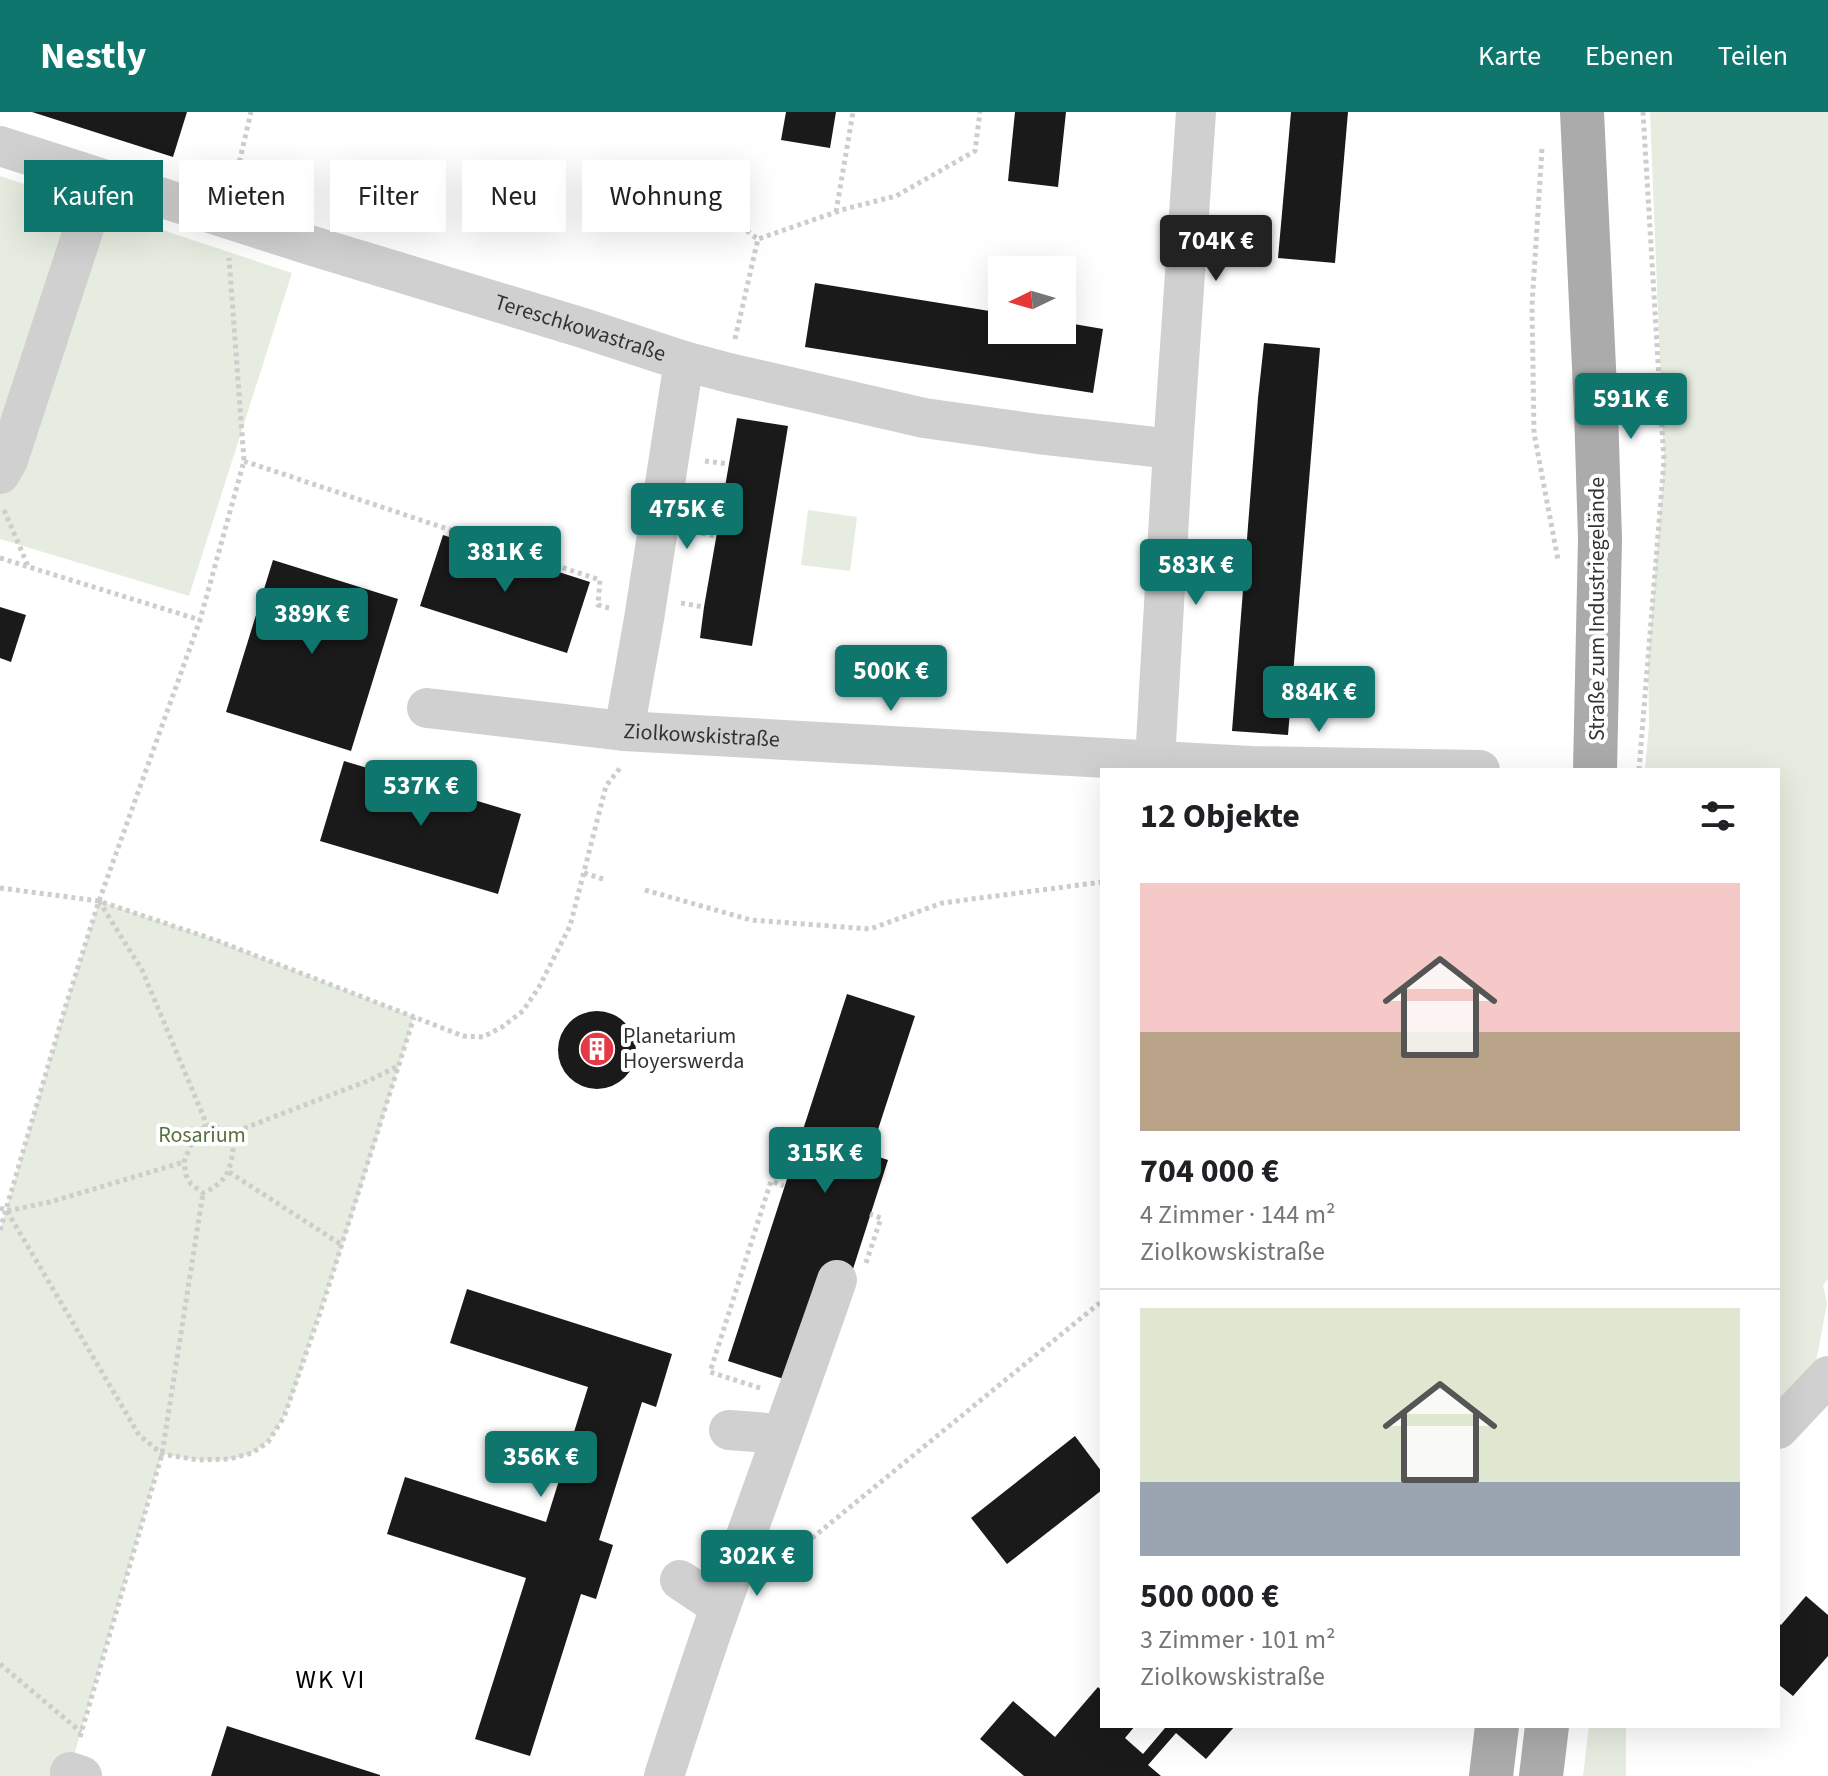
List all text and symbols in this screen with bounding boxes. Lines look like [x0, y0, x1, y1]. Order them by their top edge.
text: Nestly [40, 29, 146, 83]
text: Karte [1478, 36, 1541, 76]
text: Ebenen [1585, 36, 1674, 76]
text: Teilen [1718, 36, 1788, 76]
chip: Kaufen [24, 160, 163, 232]
chip: Mieten [179, 160, 314, 232]
chip: Filter [330, 160, 446, 232]
chip: Neu [462, 160, 566, 232]
chip: Wohnung [582, 160, 750, 232]
pin: 704K € [1151, 215, 1281, 283]
text: 704K € [1178, 222, 1254, 259]
north arrow [988, 256, 1076, 344]
map controls [988, 256, 1076, 344]
street label: Tereschkowastraße [491, 286, 670, 370]
pin: 591K € [1566, 373, 1696, 441]
text: 591K € [1593, 380, 1669, 417]
street label: Straße zum Industriegelände [1581, 477, 1613, 741]
pin: 475K € [622, 483, 752, 551]
text: 475K € [649, 490, 725, 527]
pin: 381K € [440, 526, 570, 594]
text: 381K € [467, 533, 543, 570]
pin: 583K € [1131, 539, 1261, 607]
text: 583K € [1158, 546, 1234, 583]
pin: 389K € [247, 588, 377, 656]
text: 389K € [274, 595, 350, 632]
pin: 500K € [826, 645, 956, 713]
text: 500K € [853, 652, 929, 689]
pin: 884K € [1254, 666, 1384, 734]
text: 884K € [1281, 673, 1357, 710]
street label: Ziolkowskistraße [622, 715, 781, 756]
pin: 537K € [356, 760, 486, 828]
text: 537K € [383, 767, 459, 804]
text: 12 Objekte [1140, 792, 1300, 841]
icon: filters [1696, 794, 1740, 838]
icon: home [1368, 935, 1512, 1079]
place label: Planetarium Hoyerswerda [623, 1020, 744, 1077]
building icon: Planetarium Hoyerswerda [578, 1030, 616, 1068]
park label: Rosarium [158, 1119, 246, 1151]
pin: 315K € [760, 1127, 890, 1195]
text: 315K € [787, 1134, 863, 1171]
text: 704 000 € [1140, 1147, 1279, 1196]
text: 4 Zimmer · 144 m² [1140, 1196, 1336, 1233]
text: Ziolkowskistraße [1140, 1233, 1325, 1270]
icon: home [1368, 1360, 1512, 1504]
pin: 356K € [476, 1431, 606, 1499]
text: 356K € [503, 1438, 579, 1475]
pin: 302K € [692, 1530, 822, 1598]
text: 302K € [719, 1537, 795, 1574]
text: 500 000 € [1140, 1572, 1279, 1621]
text: 3 Zimmer · 101 m² [1140, 1621, 1336, 1658]
text: Ziolkowskistraße [1140, 1658, 1325, 1695]
district label: WK VI [296, 1661, 366, 1698]

